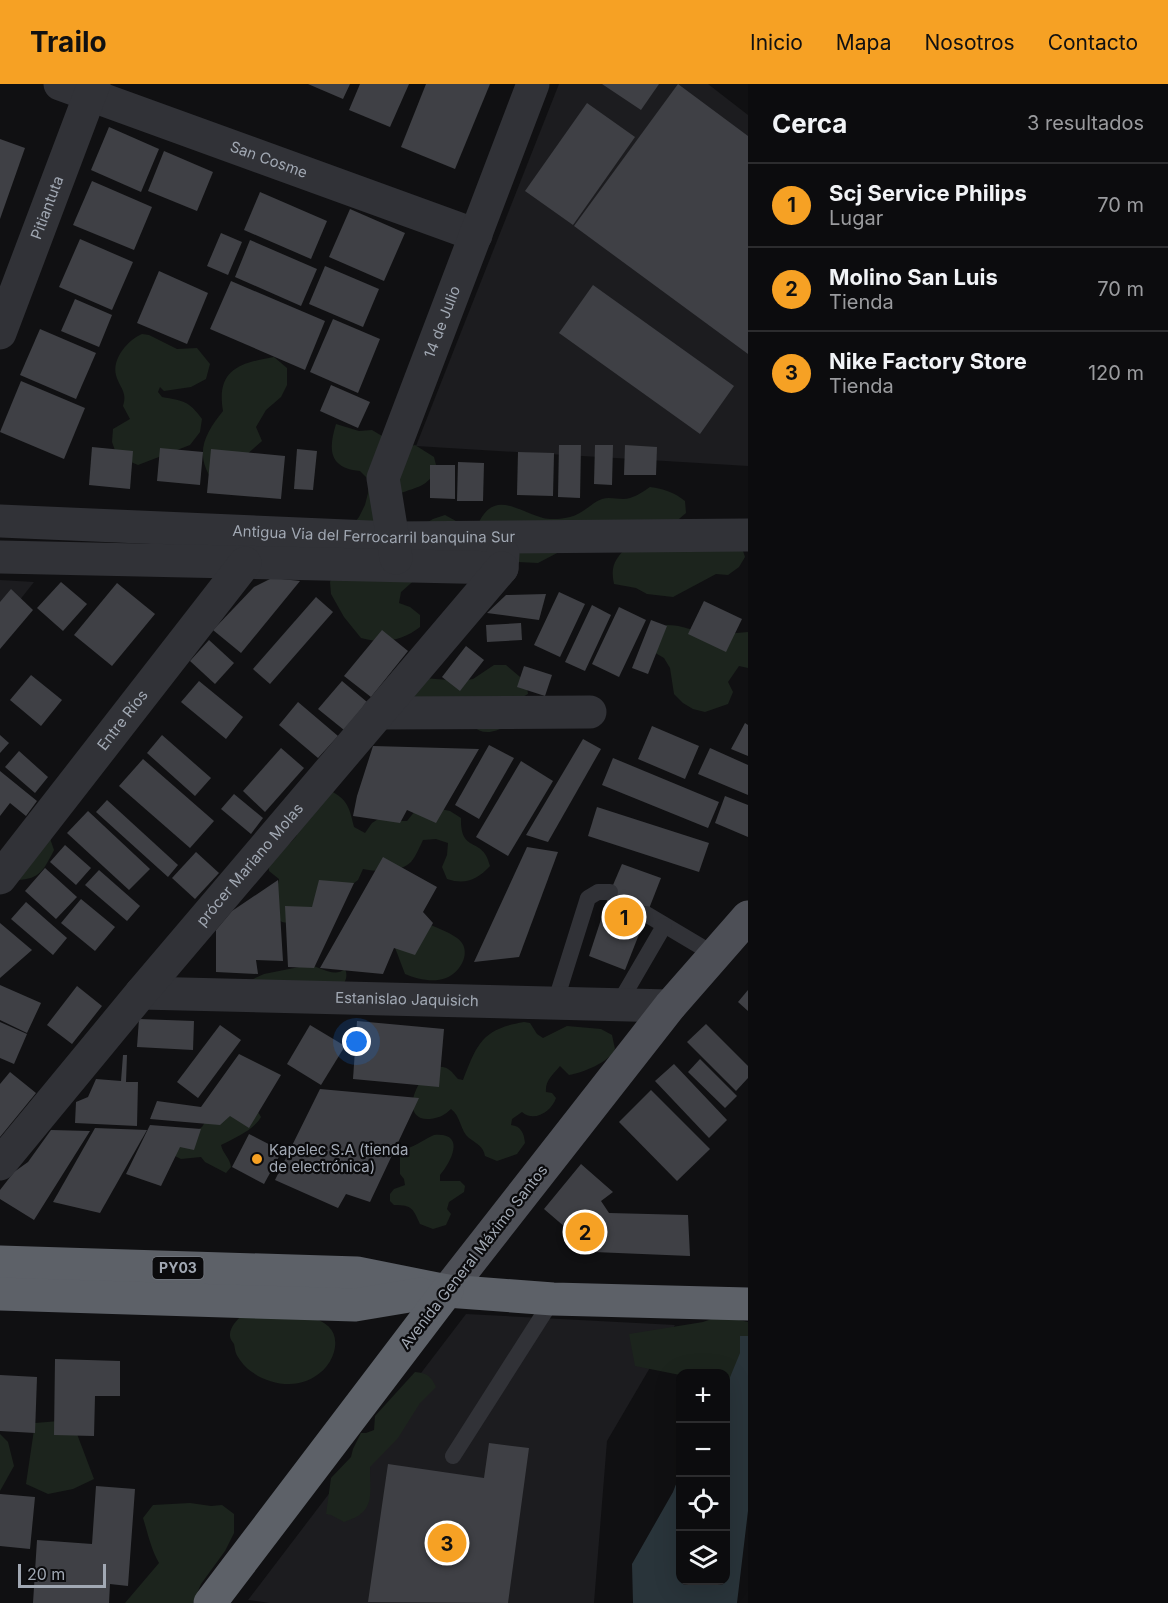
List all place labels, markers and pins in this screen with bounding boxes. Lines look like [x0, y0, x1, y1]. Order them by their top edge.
pin: 1 [604, 894, 644, 940]
place label: Kapelec S.A (tienda de electrónica) [269, 1140, 408, 1176]
marker: Kapelec S.A (tienda de electrónica) [250, 1152, 264, 1166]
pin: 2 [566, 1210, 604, 1254]
pin: 3 [428, 1520, 466, 1566]

